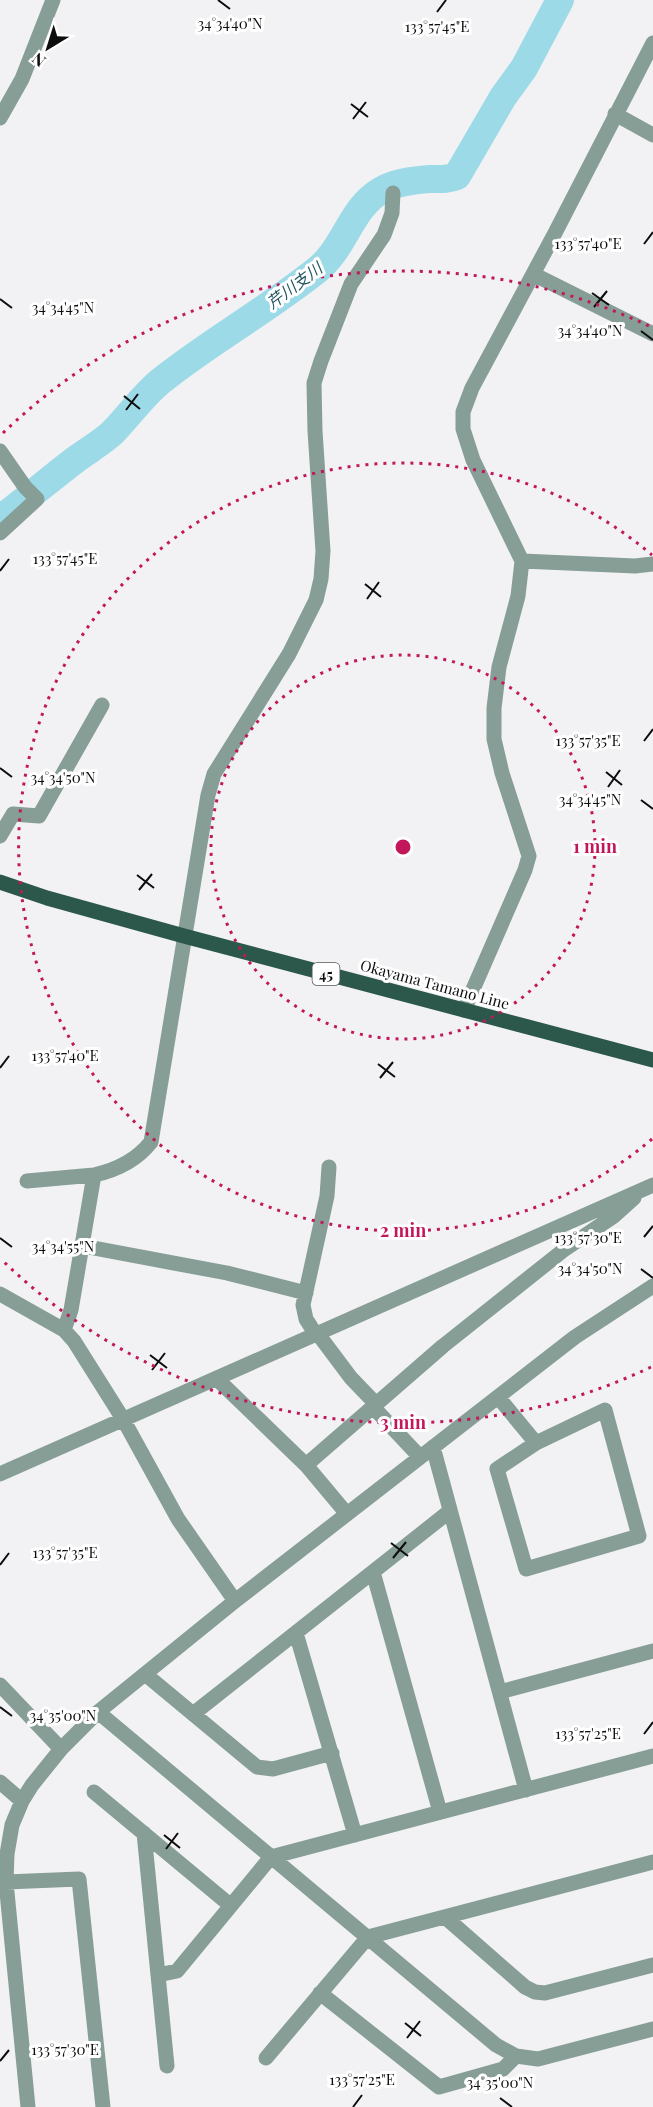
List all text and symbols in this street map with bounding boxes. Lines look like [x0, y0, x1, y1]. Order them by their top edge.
text: 34°34'40"N [197, 13, 263, 33]
text: 133°57'45"E [405, 16, 469, 36]
north arrow [18, 18, 78, 78]
text: N [27, 48, 49, 72]
text: 133°57'40"E [554, 233, 622, 253]
water label: 芹川支川 [262, 256, 327, 313]
text: 34°34'45"N [32, 297, 95, 317]
text: 34°34'40"N [557, 320, 623, 340]
text: 133°57'45"E [33, 548, 97, 568]
text: 133°57'35"E [555, 730, 621, 750]
text: 34°34'50"N [30, 767, 96, 787]
text: 34°34'45"N [559, 789, 622, 809]
text: 1 min [573, 834, 617, 858]
centre of rings [393, 837, 413, 857]
street label: Okayama Tamano Line [358, 954, 512, 1014]
road number: 45 [312, 963, 340, 985]
text: 133°57'40"E [31, 1045, 99, 1065]
text: 2 min [380, 1218, 426, 1242]
text: 133°57'30"E [554, 1227, 622, 1247]
text: 34°34'55"N [32, 1236, 95, 1256]
text: 34°34'50"N [557, 1258, 623, 1278]
text: 3 min [380, 1410, 426, 1434]
text: 133°57'35"E [32, 1542, 98, 1562]
text: 34°35'00"N [30, 1705, 97, 1725]
text: 133°57'25"E [555, 1723, 621, 1743]
text: 133°57'30"E [31, 2039, 99, 2059]
text: 133°57'25"E [329, 2069, 395, 2089]
text: 34°35'00"N [467, 2072, 534, 2092]

